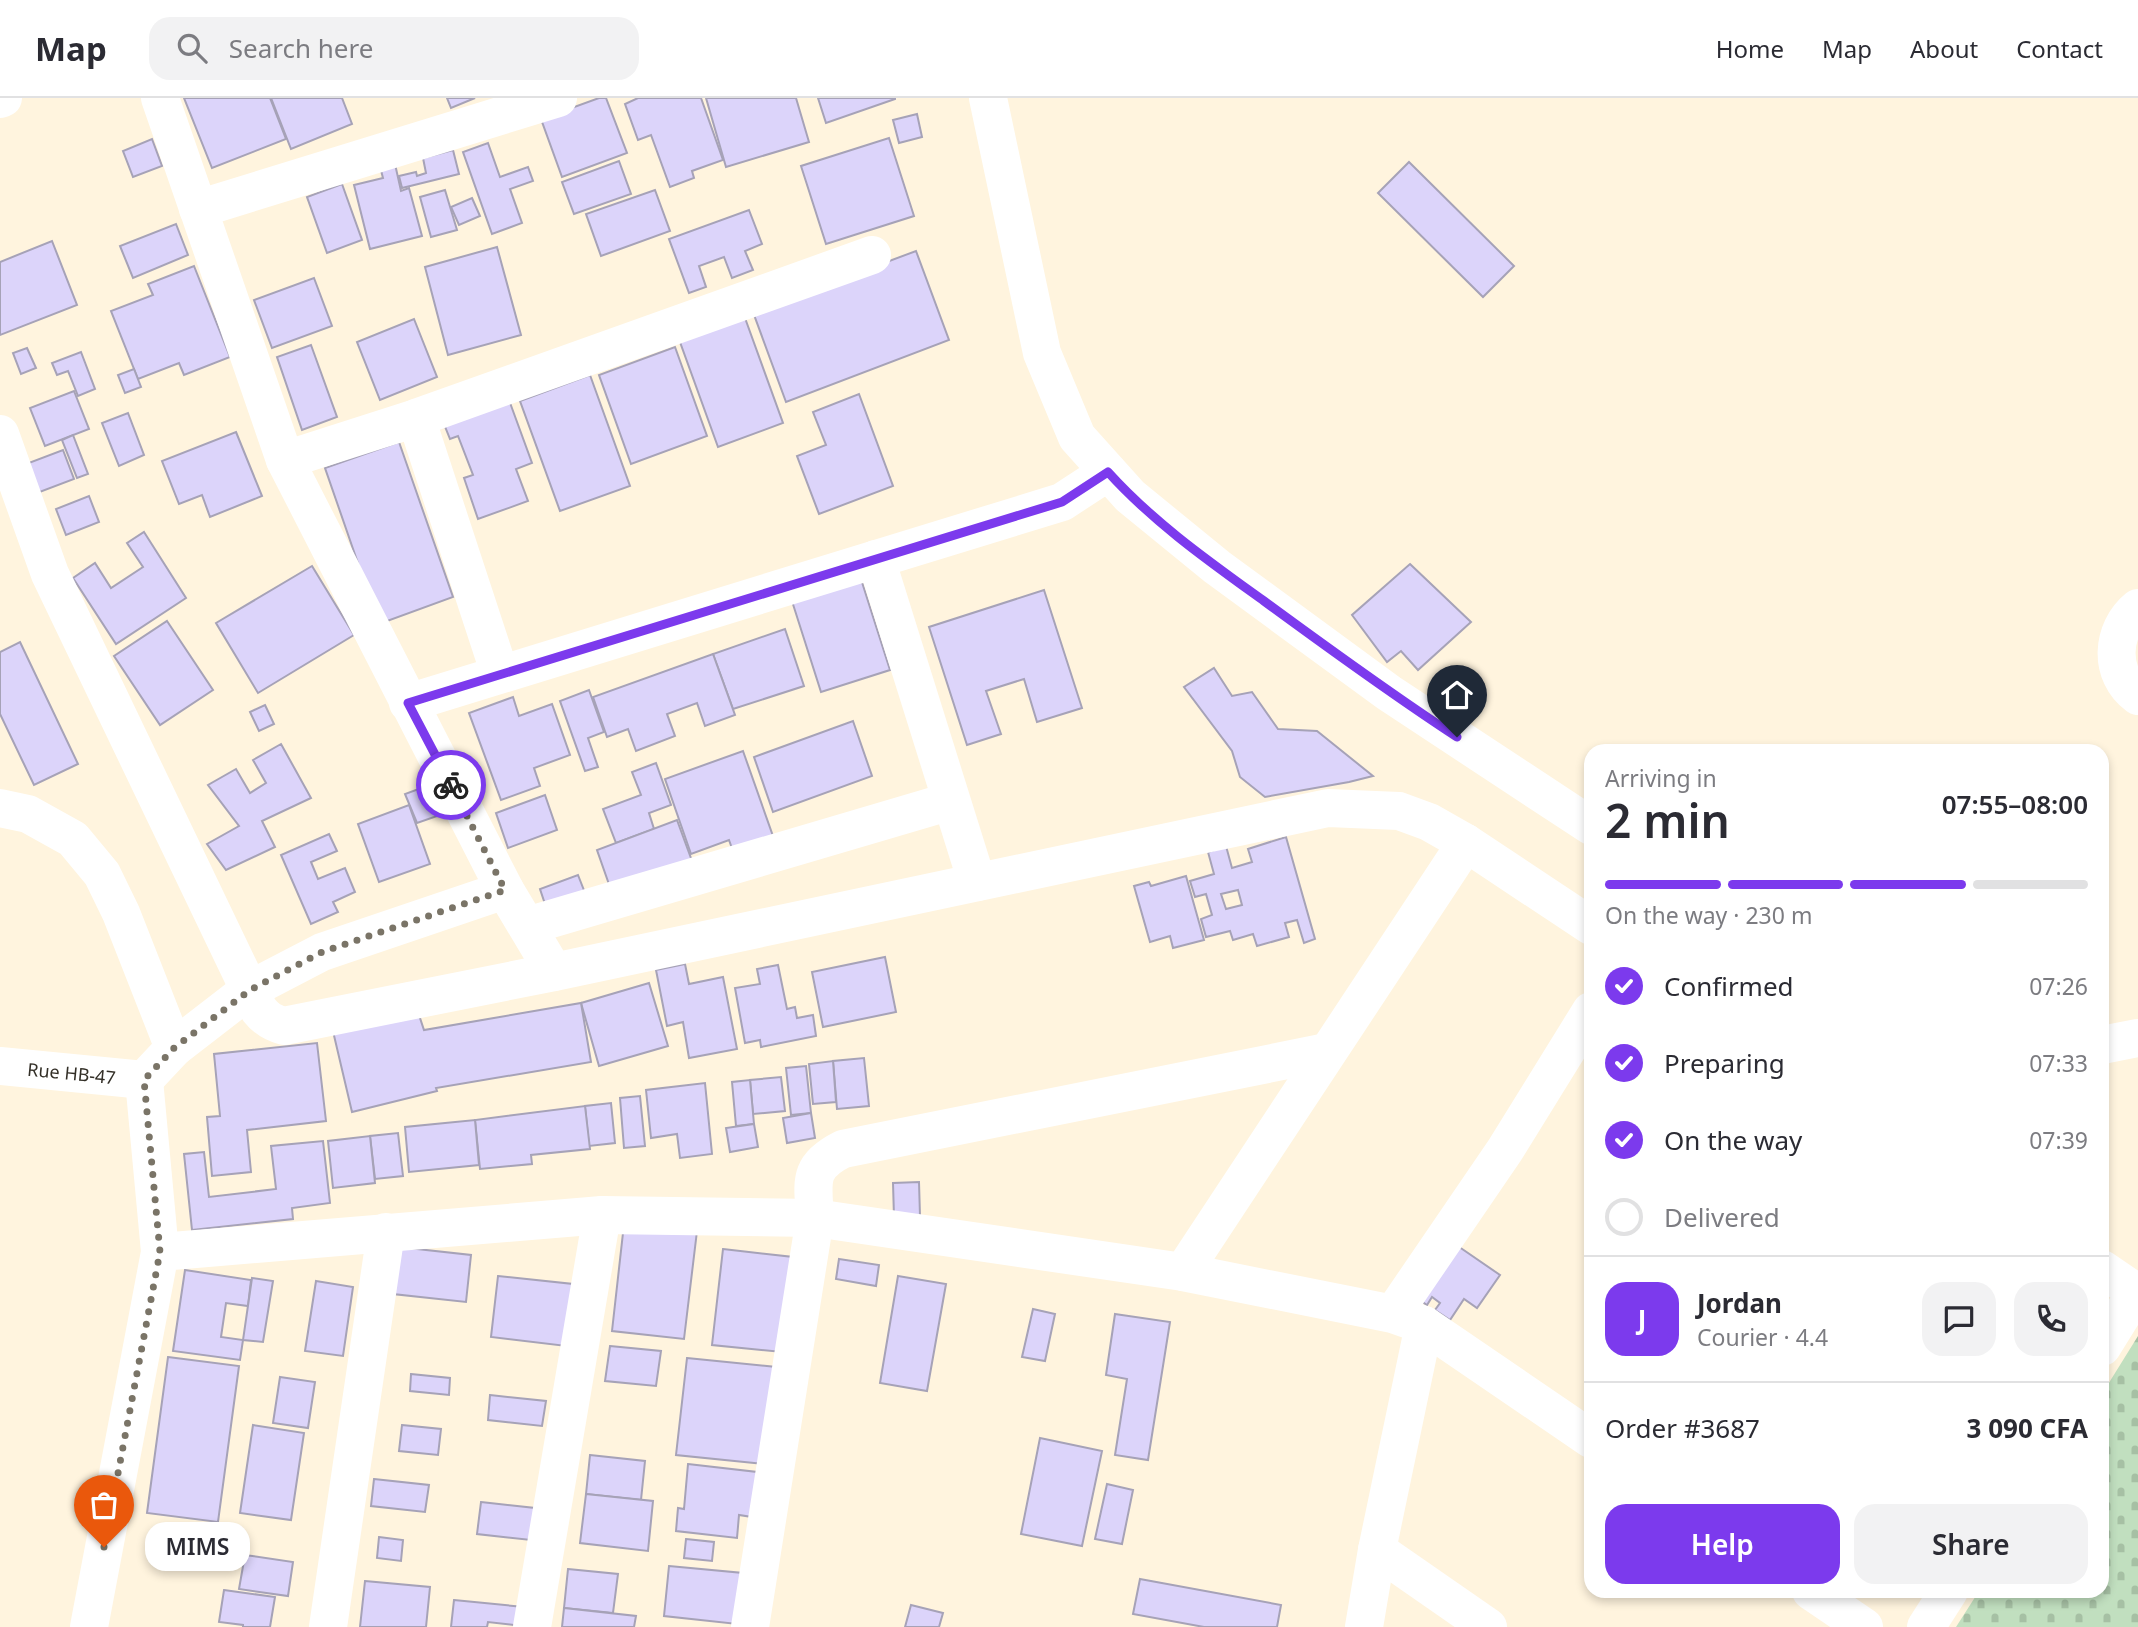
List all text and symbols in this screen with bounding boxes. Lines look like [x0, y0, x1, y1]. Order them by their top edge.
search box [149, 17, 639, 80]
text: Map [35, 26, 107, 71]
icon: search [173, 29, 211, 67]
text: Search here [229, 30, 373, 66]
text: Home [1716, 32, 1784, 65]
text: Map [1822, 32, 1872, 65]
text: About [1910, 32, 1978, 65]
text: Contact [2016, 32, 2103, 65]
pin [1427, 665, 1487, 737]
icon: home [1438, 676, 1476, 714]
courier [416, 750, 486, 820]
text: Arriving in [1605, 762, 1717, 794]
icon: bike [432, 766, 470, 804]
text: 07:55–08:00 [1942, 786, 2088, 822]
text: 2 min [1605, 789, 1730, 851]
text: On the way · 230 m [1605, 899, 1812, 931]
icon: check [1605, 967, 1643, 1005]
text: Confirmed [1664, 968, 1794, 1004]
text: 07:26 [2029, 970, 2088, 1002]
icon: check [1605, 1044, 1643, 1082]
text: Preparing [1664, 1045, 1785, 1081]
text: 07:33 [2029, 1047, 2088, 1079]
street label: Rue HB-47 [26, 1057, 117, 1089]
icon: check [1605, 1121, 1643, 1159]
text: On the way [1664, 1122, 1802, 1158]
text: 07:39 [2029, 1124, 2088, 1156]
text: Delivered [1664, 1199, 1780, 1235]
button: chat [1922, 1282, 1996, 1356]
button: phone [2014, 1282, 2088, 1356]
text: Jordan [1697, 1285, 1782, 1321]
text: J [1638, 1301, 1646, 1337]
text: Courier · 4.4 [1697, 1321, 1828, 1353]
text: Order #3687 [1605, 1410, 1760, 1446]
text: 3 090 CFA [1967, 1410, 2088, 1446]
pin [74, 1475, 134, 1547]
icon: bag [85, 1486, 123, 1524]
button: Help [1605, 1504, 1840, 1584]
button: Share [1854, 1504, 2088, 1584]
callout: MIMS [146, 1522, 251, 1572]
text: MIMS [166, 1530, 229, 1562]

